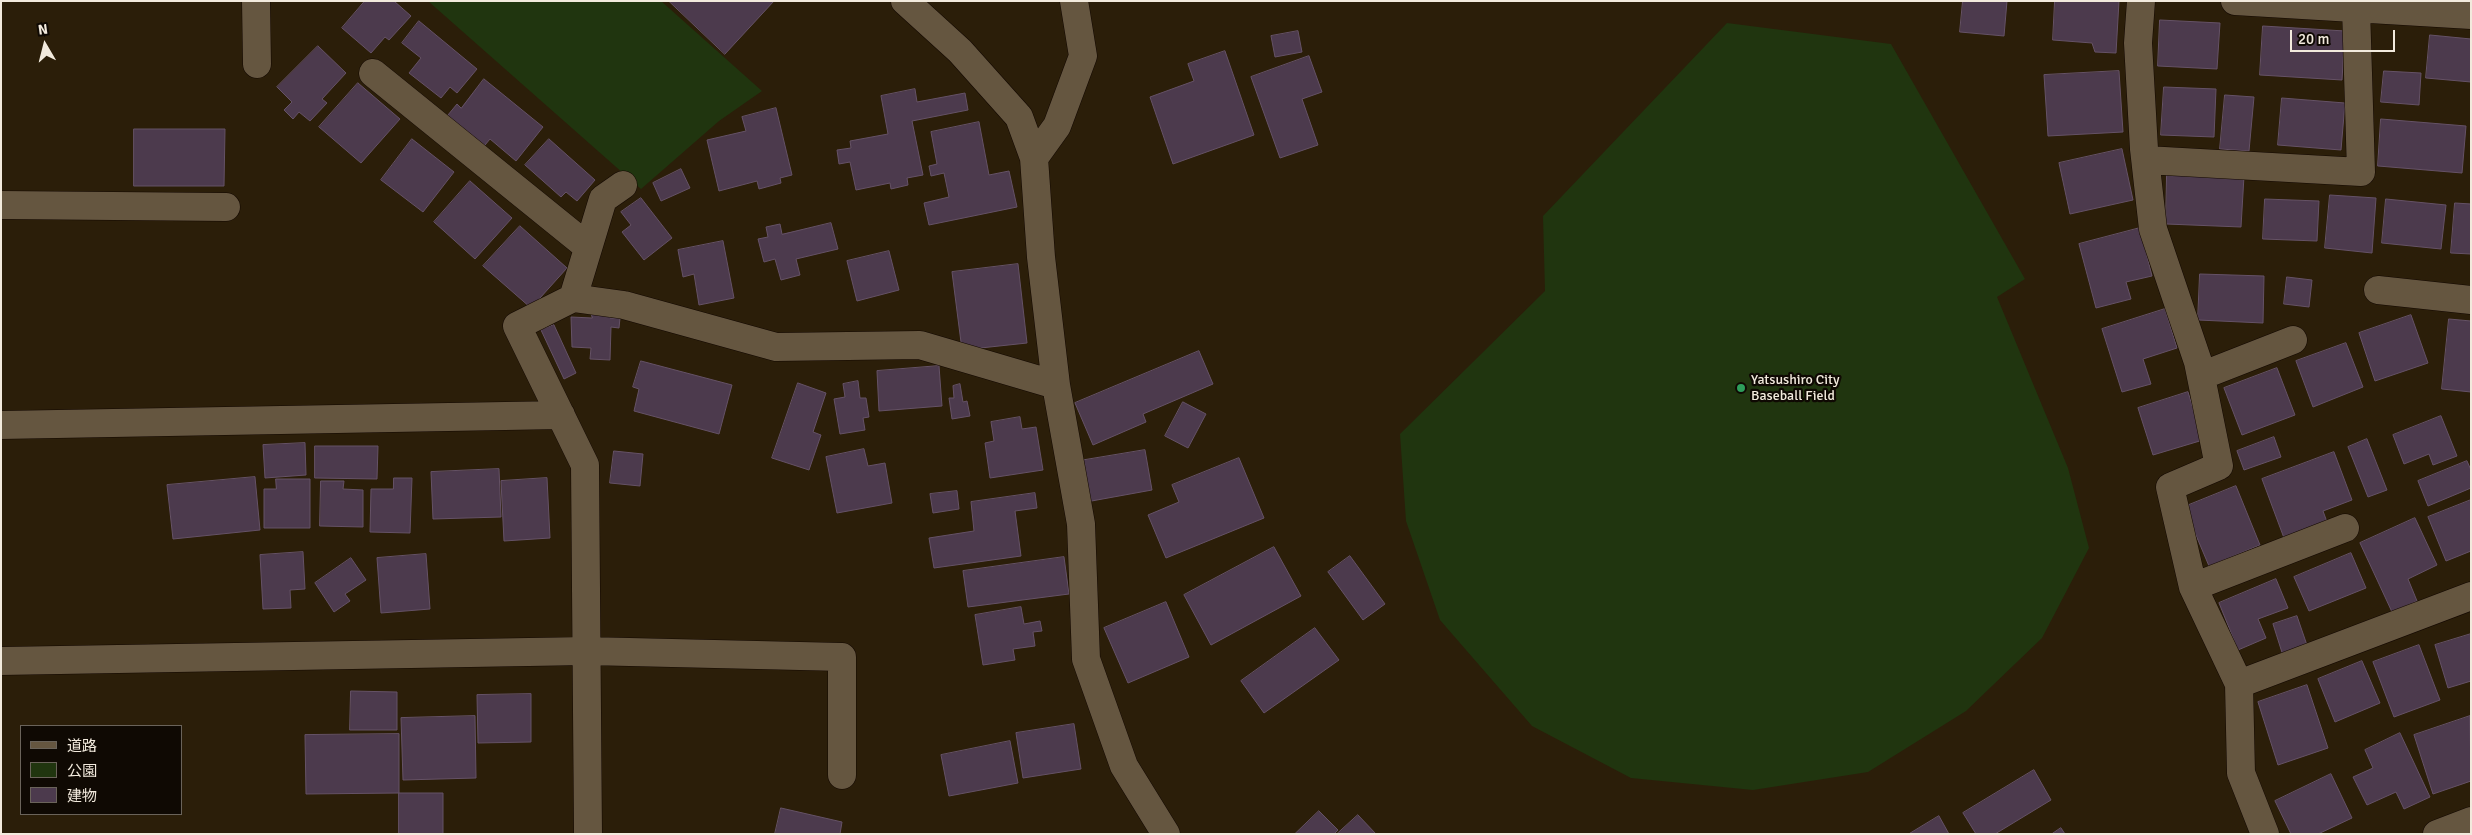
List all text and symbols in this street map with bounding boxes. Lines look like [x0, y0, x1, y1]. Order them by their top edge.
north arrow [20, 20, 70, 70]
scale bar [2292, 20, 2397, 52]
text: N [37, 21, 49, 39]
text: 20 m [2298, 30, 2329, 48]
place label: Yatsushiro City Baseball Field [1751, 372, 1839, 404]
marker: Yatsushiro City Baseball Field [1735, 382, 1747, 394]
legend [20, 725, 182, 815]
text: 道路 [67, 737, 97, 755]
text: 公園 [67, 762, 97, 780]
text: 建物 [67, 787, 97, 805]

